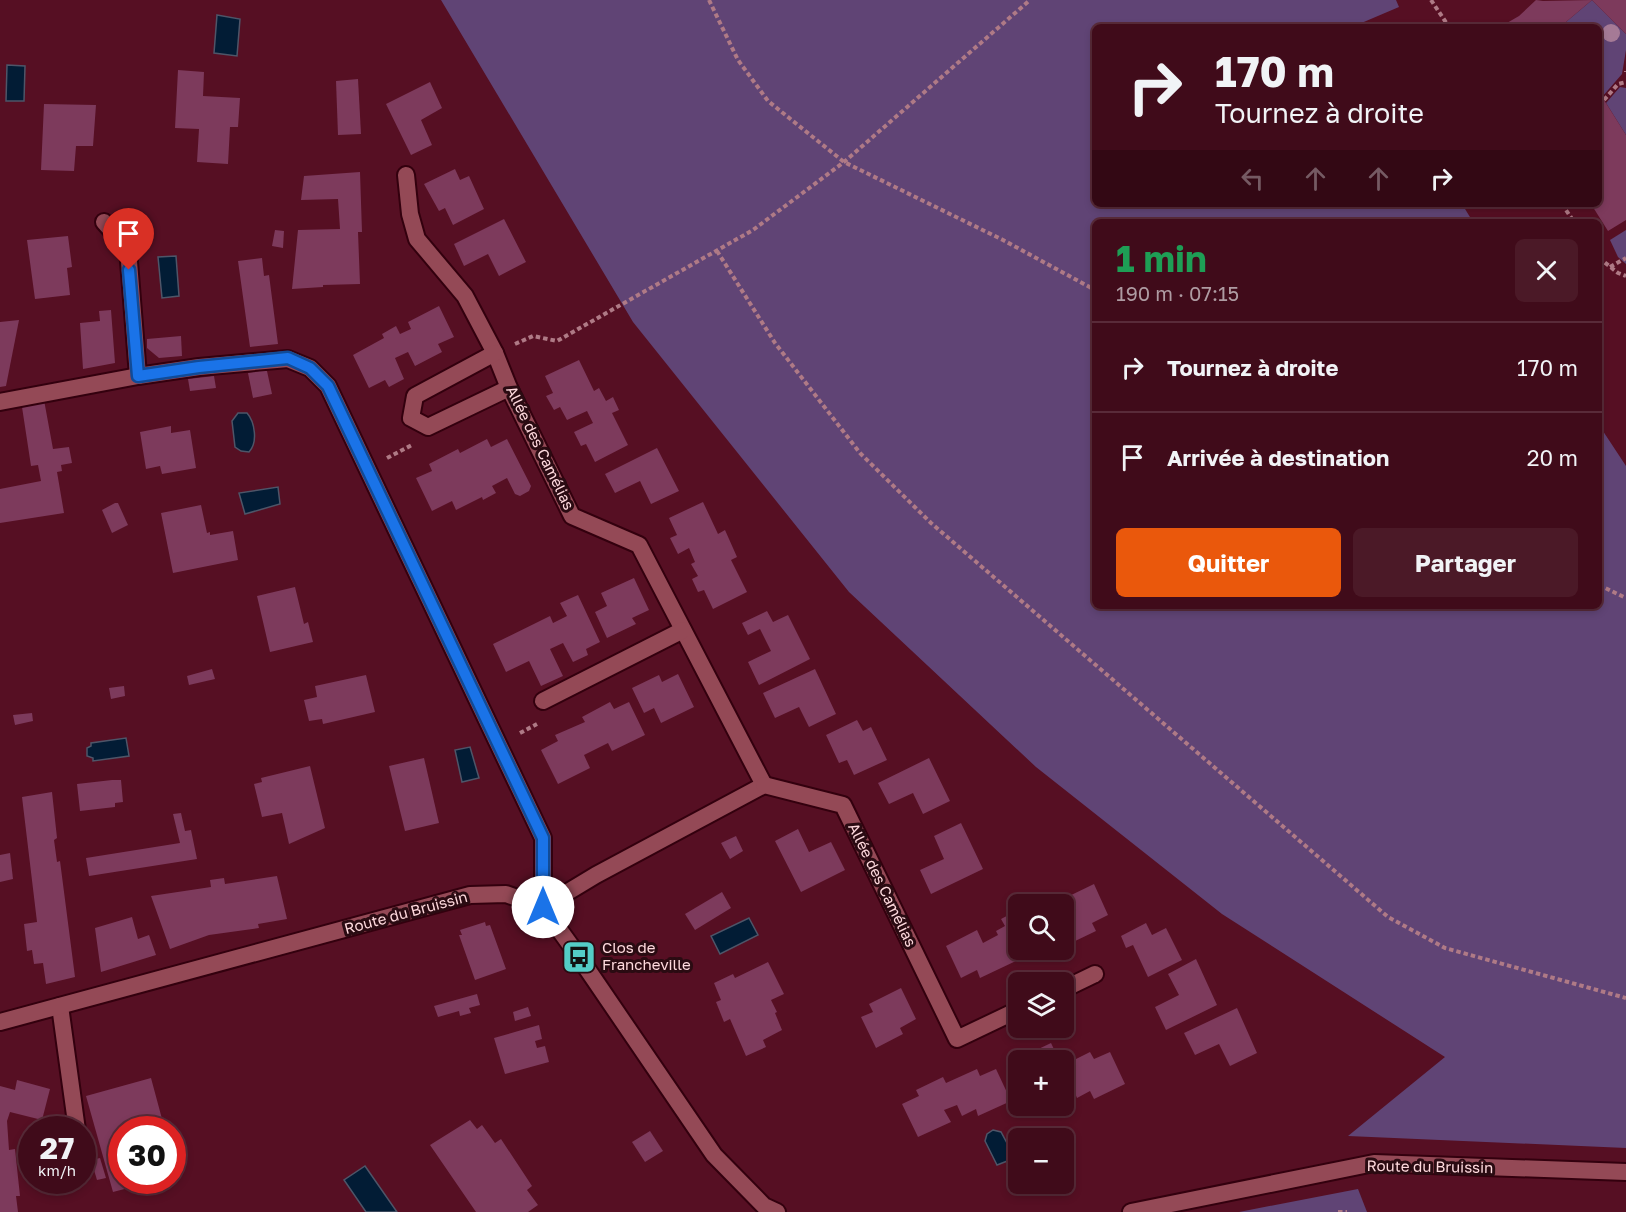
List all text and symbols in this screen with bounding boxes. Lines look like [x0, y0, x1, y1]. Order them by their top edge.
text: 170 m [1215, 46, 1334, 96]
icon: right [1116, 48, 1194, 126]
text: Tournez à droite [1215, 97, 1424, 129]
icon: left [1236, 162, 1269, 195]
icon: ahead [1299, 162, 1332, 195]
icon: ahead [1362, 162, 1395, 195]
icon: right [1425, 162, 1458, 195]
pin [103, 208, 154, 270]
icon: arrive [112, 217, 145, 250]
text: 1 min [1116, 237, 1207, 280]
button: close [1515, 239, 1578, 302]
text: 190 m · 07:15 [1116, 281, 1239, 305]
icon: right [1116, 351, 1149, 384]
text: Tournez à droite [1167, 354, 1338, 381]
text: 170 m [1517, 354, 1578, 381]
street label: Allée des Camélias [503, 383, 579, 513]
icon: arrive [1116, 441, 1149, 474]
text: Arrivée à destination [1167, 444, 1389, 471]
text: 20 m [1527, 444, 1578, 471]
button: Quitter [1116, 528, 1341, 597]
button: Partager [1353, 528, 1578, 597]
street label: Allée des Camélias [845, 820, 921, 950]
position arrow [511, 875, 575, 939]
street label: Route du Bruissin [342, 887, 469, 937]
map controls [1008, 894, 1074, 1194]
button: search [1008, 894, 1074, 960]
place label: Clos de Francheville [602, 938, 691, 973]
bus stop icon: Clos de Francheville [561, 939, 597, 975]
button: layers [1008, 972, 1074, 1038]
button: + [1008, 1050, 1074, 1116]
speed limit sign: 30 [108, 1116, 186, 1194]
button: − [1008, 1128, 1074, 1194]
text: 27 [40, 1130, 74, 1166]
street label: Route du Bruissin [1366, 1156, 1494, 1176]
text: km/h [38, 1161, 76, 1179]

